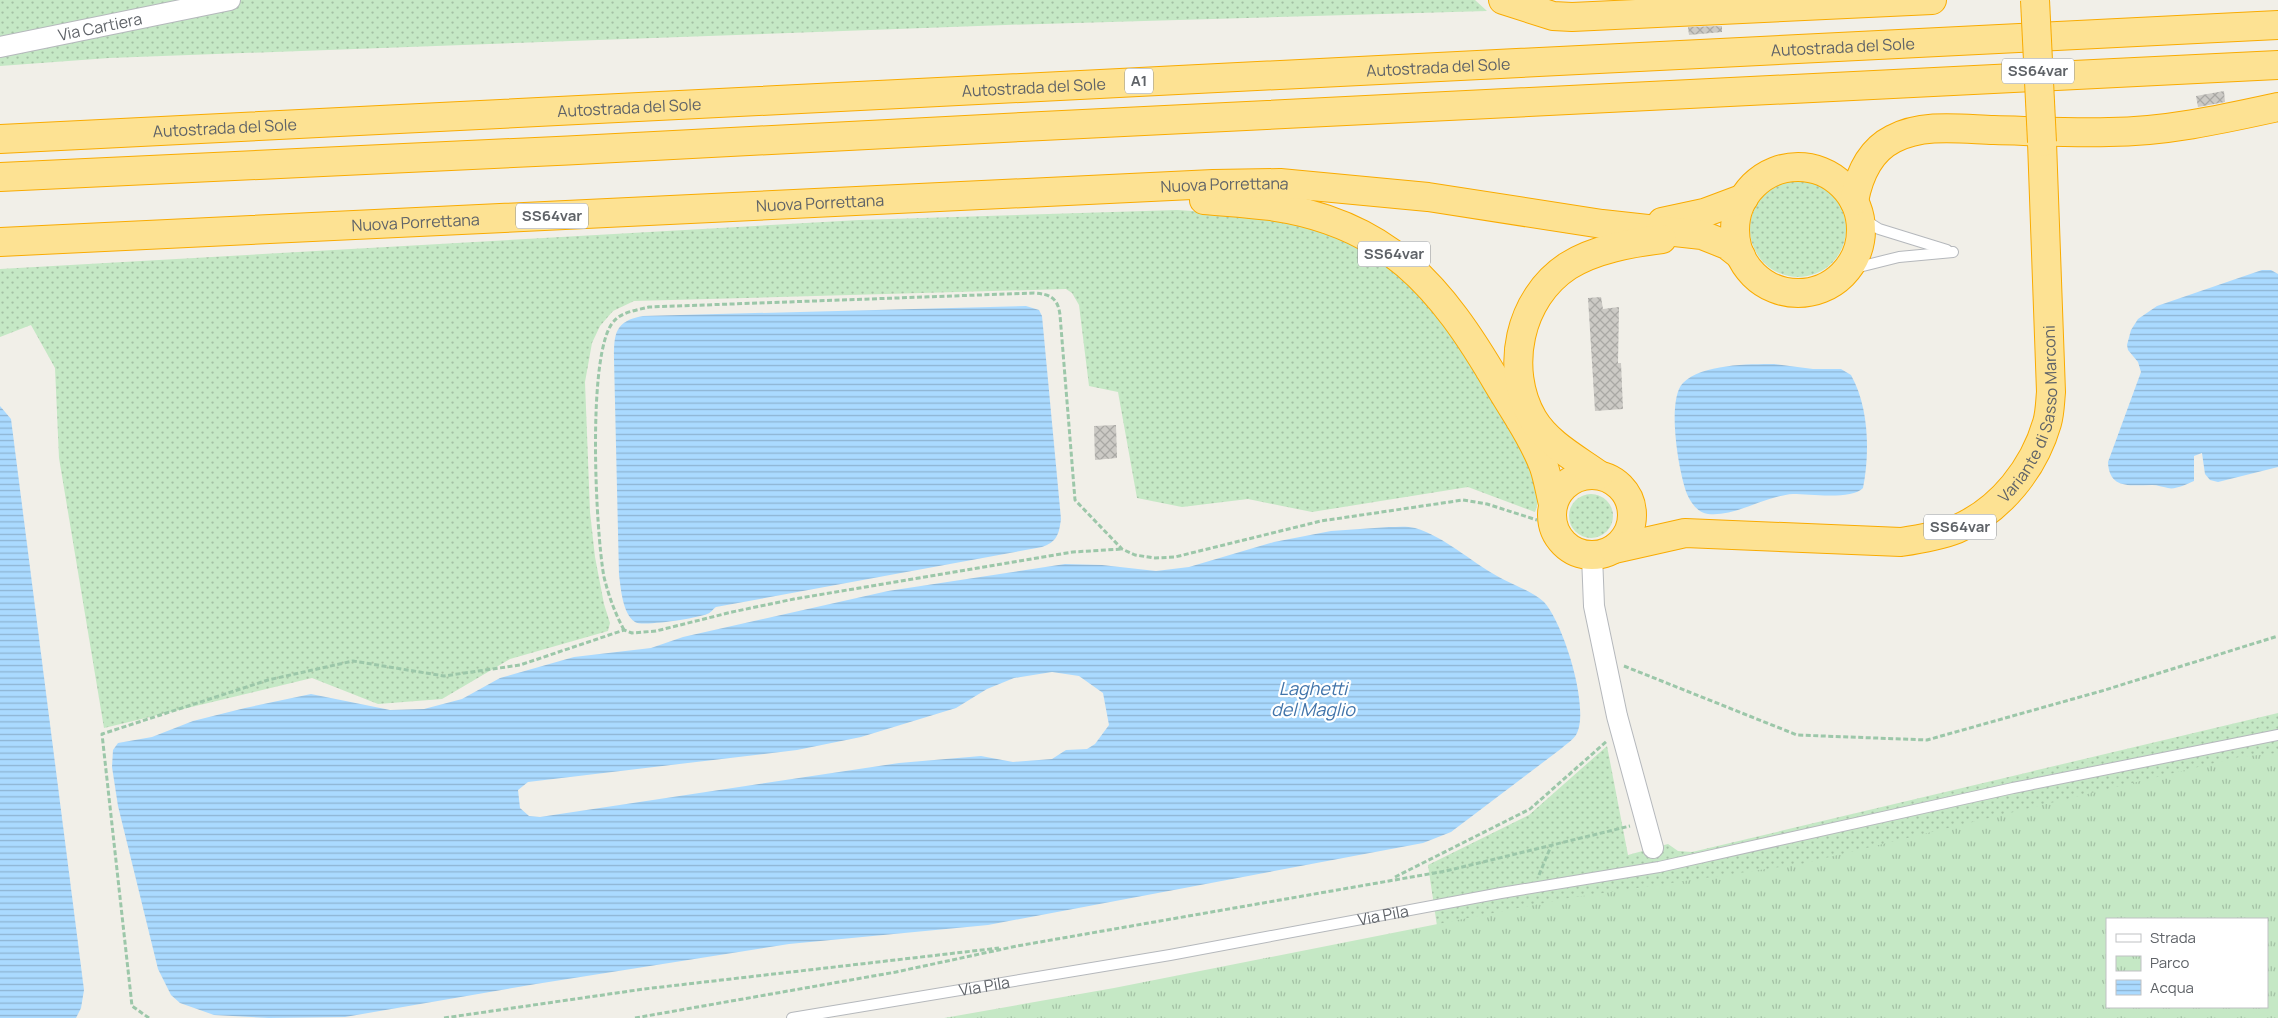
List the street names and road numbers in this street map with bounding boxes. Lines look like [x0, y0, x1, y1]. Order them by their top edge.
street label: Via Cartiera [56, 7, 144, 46]
street label: Autostrada del Sole [1770, 32, 1915, 61]
street label: Autostrada del Sole [1366, 52, 1511, 82]
road number: SS64var [2002, 58, 2074, 84]
road number: A1 [1125, 68, 1153, 94]
street label: Autostrada del Sole [961, 73, 1106, 102]
street label: Autostrada del Sole [557, 93, 702, 122]
street label: Autostrada del Sole [152, 113, 297, 142]
street label: Nuova Porrettana [1160, 172, 1290, 197]
street label: Nuova Porrettana [755, 189, 885, 217]
road number: SS64var [516, 204, 588, 228]
street label: Nuova Porrettana [351, 208, 480, 236]
road number: SS64var [1358, 242, 1430, 266]
street label: Variante di Sasso Marconi [1993, 325, 2062, 507]
road number: SS64var [1924, 514, 1996, 540]
street label: Via Pila [1356, 900, 1410, 931]
street label: Via Pila [957, 971, 1011, 1001]

